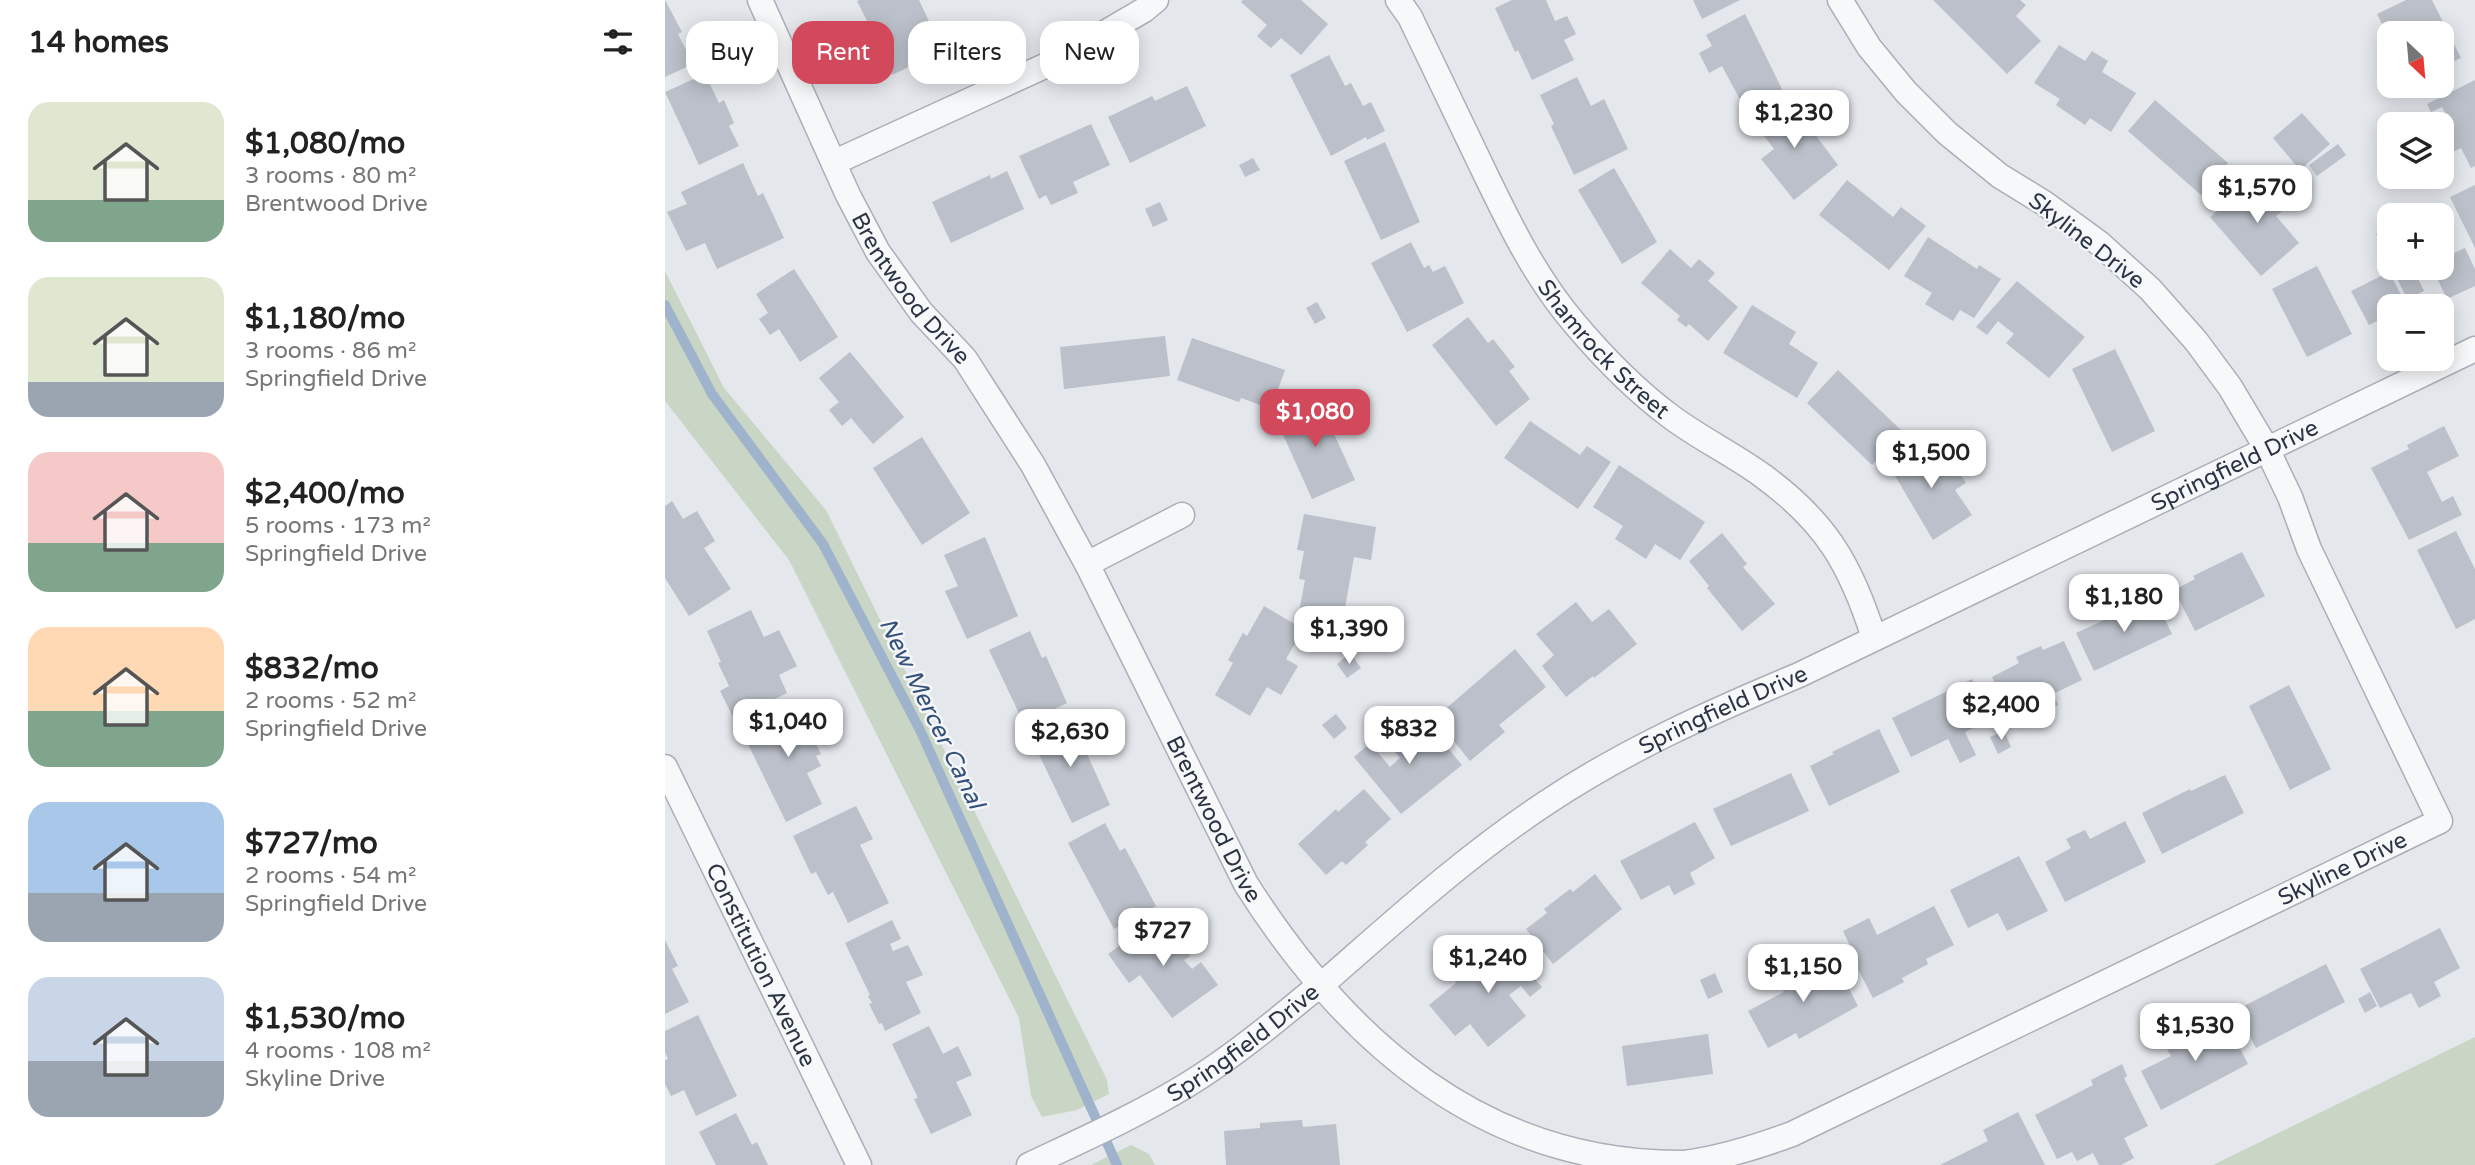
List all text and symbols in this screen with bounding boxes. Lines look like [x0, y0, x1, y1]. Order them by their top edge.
chip: Buy [686, 21, 778, 84]
chip: Rent [792, 21, 894, 84]
chip: Filters [908, 21, 1026, 84]
chip: New [1040, 21, 1139, 84]
north arrow [2377, 21, 2453, 98]
map controls [2377, 21, 2454, 371]
icon: filters [599, 23, 637, 61]
text: 14 homes [28, 24, 169, 61]
pin: $1,230 [1737, 90, 1851, 150]
text: $1,230 [1755, 99, 1833, 127]
button: layers [2377, 112, 2454, 189]
text: $1,080/mo [245, 125, 405, 162]
icon: home [84, 130, 168, 214]
text: 3 rooms · 80 m² [245, 162, 416, 190]
pin: $1,570 [2200, 166, 2314, 225]
text: $1,570 [2218, 174, 2296, 202]
street label: Skyline Drive [2023, 187, 2150, 295]
text: Brentwood Drive [245, 190, 428, 218]
button: + [2377, 203, 2454, 280]
street label: Brentwood Drive [845, 208, 976, 371]
street label: Shamrock Street [1531, 274, 1675, 426]
button: − [2377, 294, 2454, 371]
text: $1,180/mo [245, 300, 405, 337]
icon: home [84, 305, 168, 389]
text: 3 rooms · 86 m² [245, 337, 416, 365]
text: Springfield Drive [245, 365, 427, 393]
pin: $1,080 [1258, 390, 1372, 449]
text: $1,080 [1276, 398, 1354, 426]
street label: Springfield Drive [2147, 414, 2323, 518]
pin: $1,500 [1874, 430, 1988, 490]
text: $1,500 [1892, 439, 1970, 467]
text: $2,400/mo [245, 475, 405, 512]
icon: home [84, 480, 168, 564]
text: 5 rooms · 173 m² [245, 512, 431, 540]
text: Springfield Drive [245, 540, 427, 568]
pin: $1,180 [2067, 574, 2181, 634]
text: $1,180 [2085, 583, 2163, 611]
pin: $1,390 [1292, 606, 1406, 666]
water label: New Mercer Canal [873, 613, 992, 816]
text: $1,390 [1310, 615, 1388, 643]
text: $832/mo [245, 650, 379, 687]
icon: home [84, 655, 168, 739]
street label: Springfield Drive [1634, 660, 1812, 761]
pin: $2,400 [1944, 682, 2058, 742]
text: 2 rooms · 52 m² [245, 687, 416, 715]
text: $2,400 [1962, 691, 2040, 719]
pin: $1,040 [731, 700, 845, 759]
pin: $832 [1368, 706, 1450, 766]
text: $1,040 [749, 708, 827, 736]
pin: $2,630 [1013, 710, 1127, 769]
text: Springfield Drive [245, 715, 427, 743]
text: $832 [1380, 715, 1438, 743]
text: $2,630 [1031, 718, 1109, 746]
street label: Brentwood Drive [1160, 731, 1267, 908]
text: $727/mo [245, 825, 378, 862]
street label: Skyline Drive [2274, 826, 2412, 912]
icon: home [84, 830, 168, 914]
street label: Constitution Avenue [699, 859, 822, 1071]
text: 2 rooms · 54 m² [245, 862, 416, 890]
text: Springfield Drive [245, 890, 427, 918]
pin: $727 [1122, 908, 1204, 968]
text: $727 [1134, 917, 1192, 945]
pin: $1,240 [1431, 936, 1545, 995]
text: $1,240 [1449, 944, 1527, 972]
pin: $1,150 [1746, 944, 1860, 1004]
text: $1,150 [1764, 953, 1842, 981]
street label: Springfield Drive [1162, 978, 1325, 1109]
text: $1,530/mo [245, 1000, 405, 1037]
pin: $1,530 [2138, 1004, 2252, 1063]
icon: home [84, 1005, 168, 1089]
text: $1,530 [2156, 1012, 2234, 1040]
text: 4 rooms · 108 m² [245, 1037, 431, 1065]
text: Skyline Drive [245, 1065, 385, 1093]

